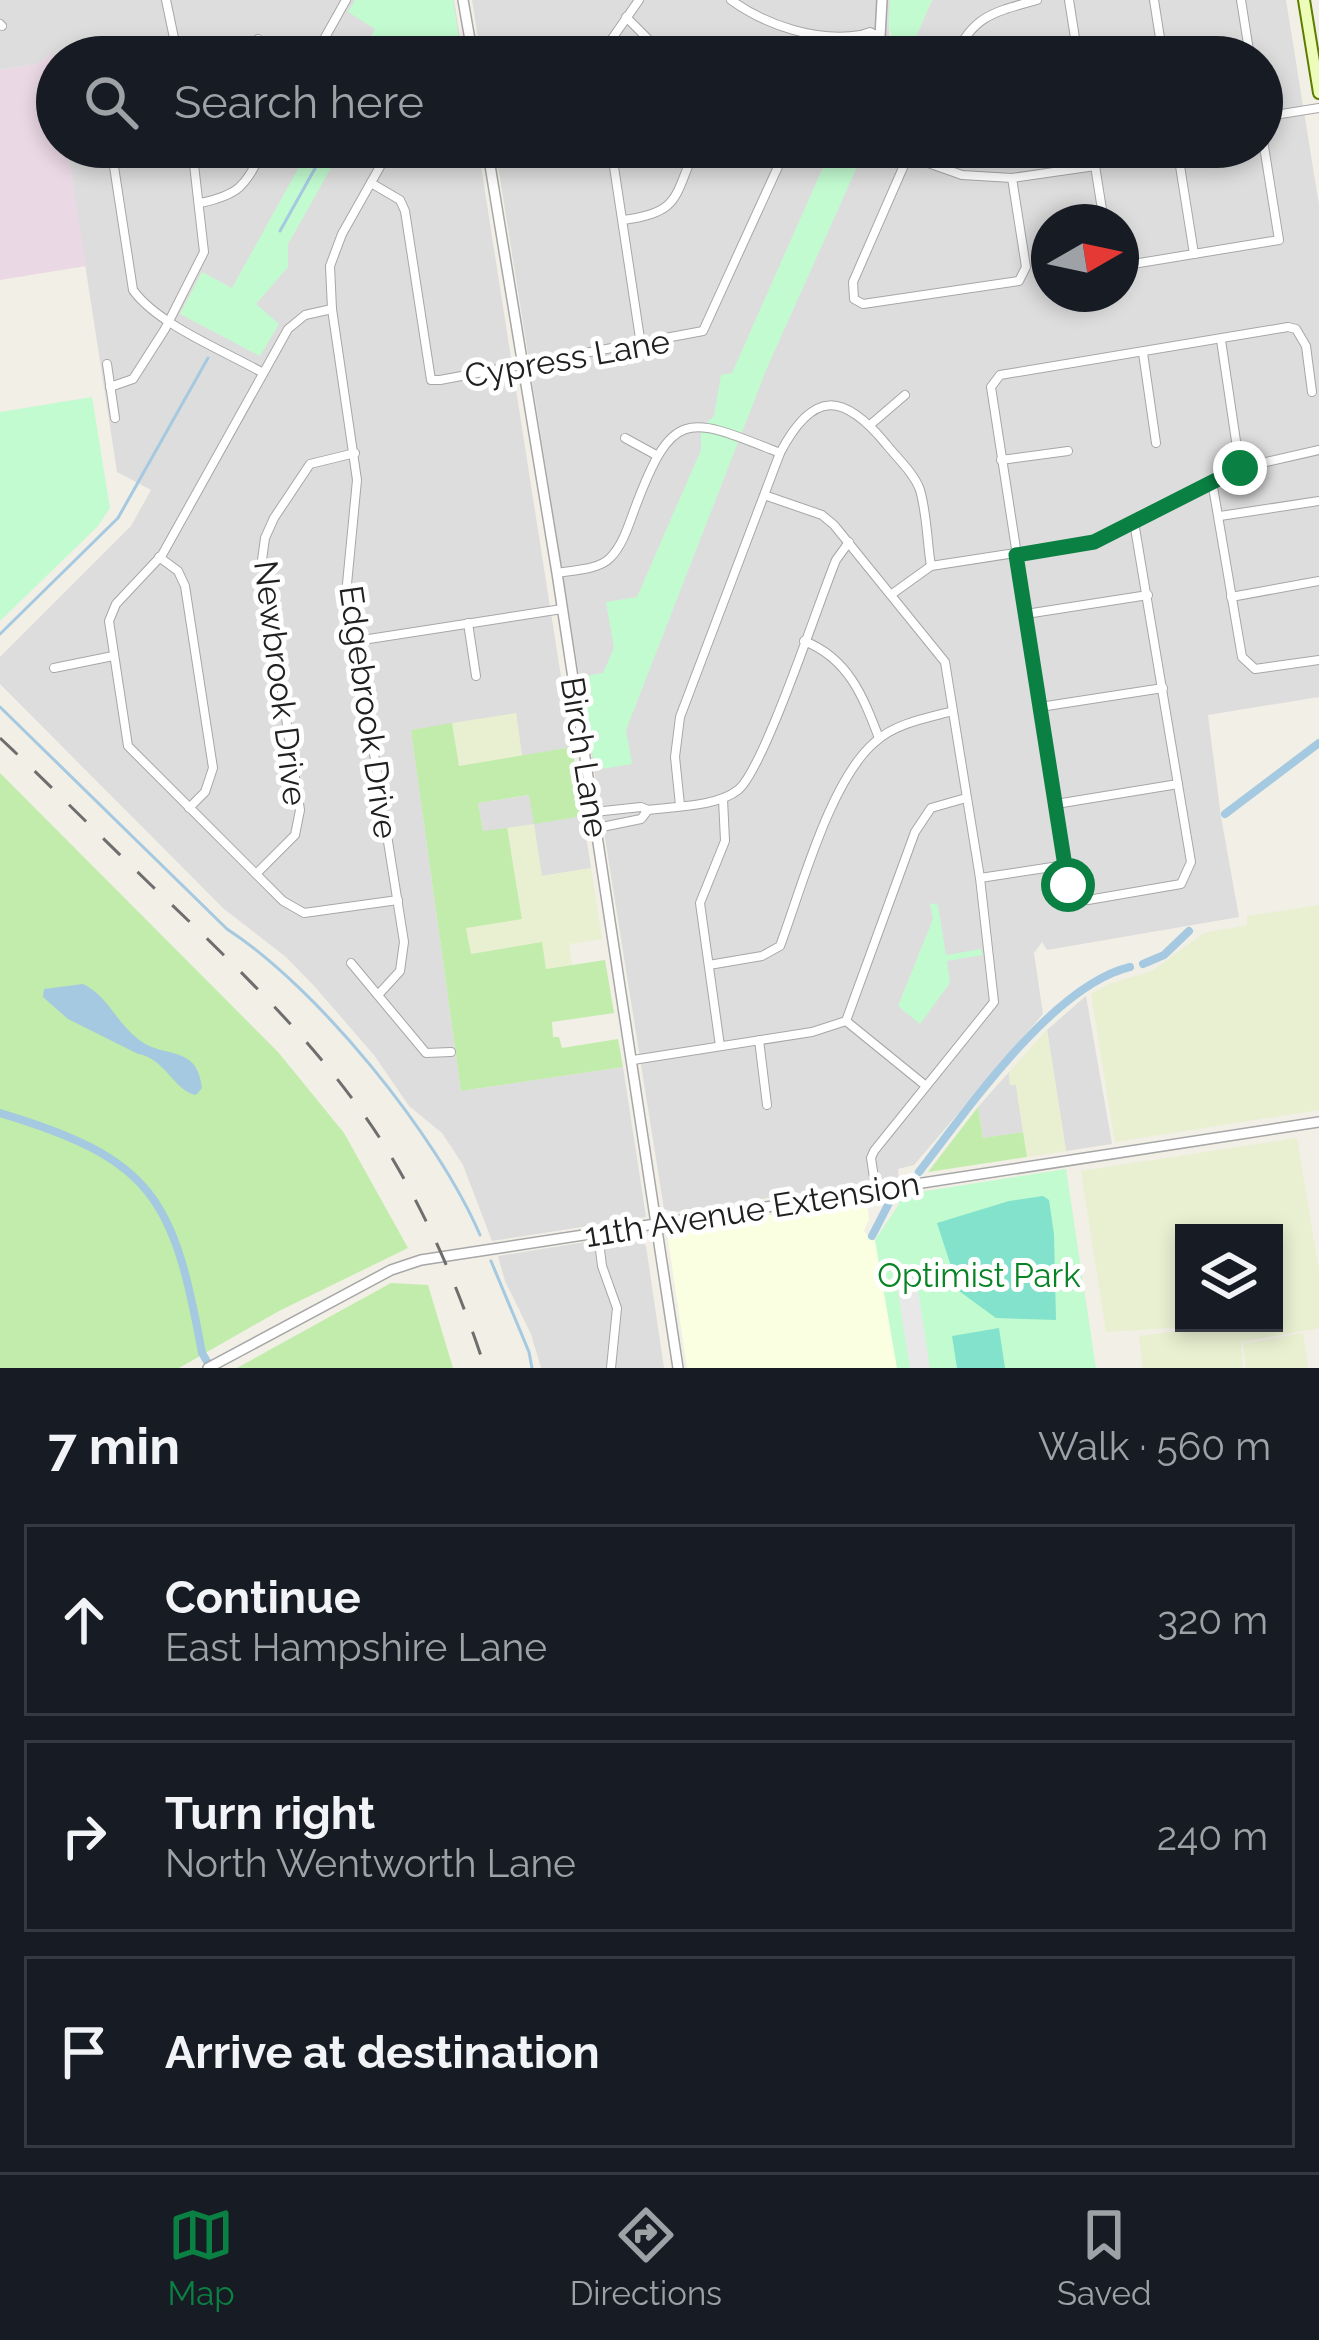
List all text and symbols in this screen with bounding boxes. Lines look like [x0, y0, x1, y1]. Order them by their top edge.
search box [36, 36, 1283, 168]
icon: search [78, 69, 144, 135]
text: Search here [174, 76, 424, 129]
north arrow [1031, 204, 1139, 312]
street label: Cypress Lane [462, 321, 673, 396]
route end [1213, 441, 1267, 495]
street label: Newbrook Drive [246, 558, 315, 808]
street label: Edgebrook Drive [331, 583, 406, 841]
street label: Birch Lane [553, 674, 616, 840]
route start [1041, 858, 1095, 912]
street label: 11th Avenue Extension [582, 1164, 922, 1255]
map controls [1175, 1224, 1283, 1332]
button: layers [1175, 1224, 1283, 1332]
park label: Optimist Park [877, 1256, 1081, 1295]
text: 7 min [48, 1416, 180, 1476]
text: Walk · 560 m [1038, 1423, 1271, 1469]
text: Continue [165, 1571, 361, 1624]
icon: ahead [51, 1587, 117, 1653]
text: 320 m [1157, 1597, 1268, 1643]
text: East Hampshire Lane [165, 1624, 547, 1670]
text: Turn right [165, 1787, 375, 1840]
icon: right [51, 1803, 117, 1869]
text: 240 m [1157, 1813, 1268, 1859]
text: North Wentworth Lane [165, 1840, 576, 1886]
icon: arrive [51, 2019, 117, 2085]
text: Arrive at destination [165, 2026, 600, 2079]
tab: Map [168, 2202, 235, 2313]
tab: Directions [570, 2202, 722, 2313]
tab: Saved [1057, 2202, 1151, 2313]

